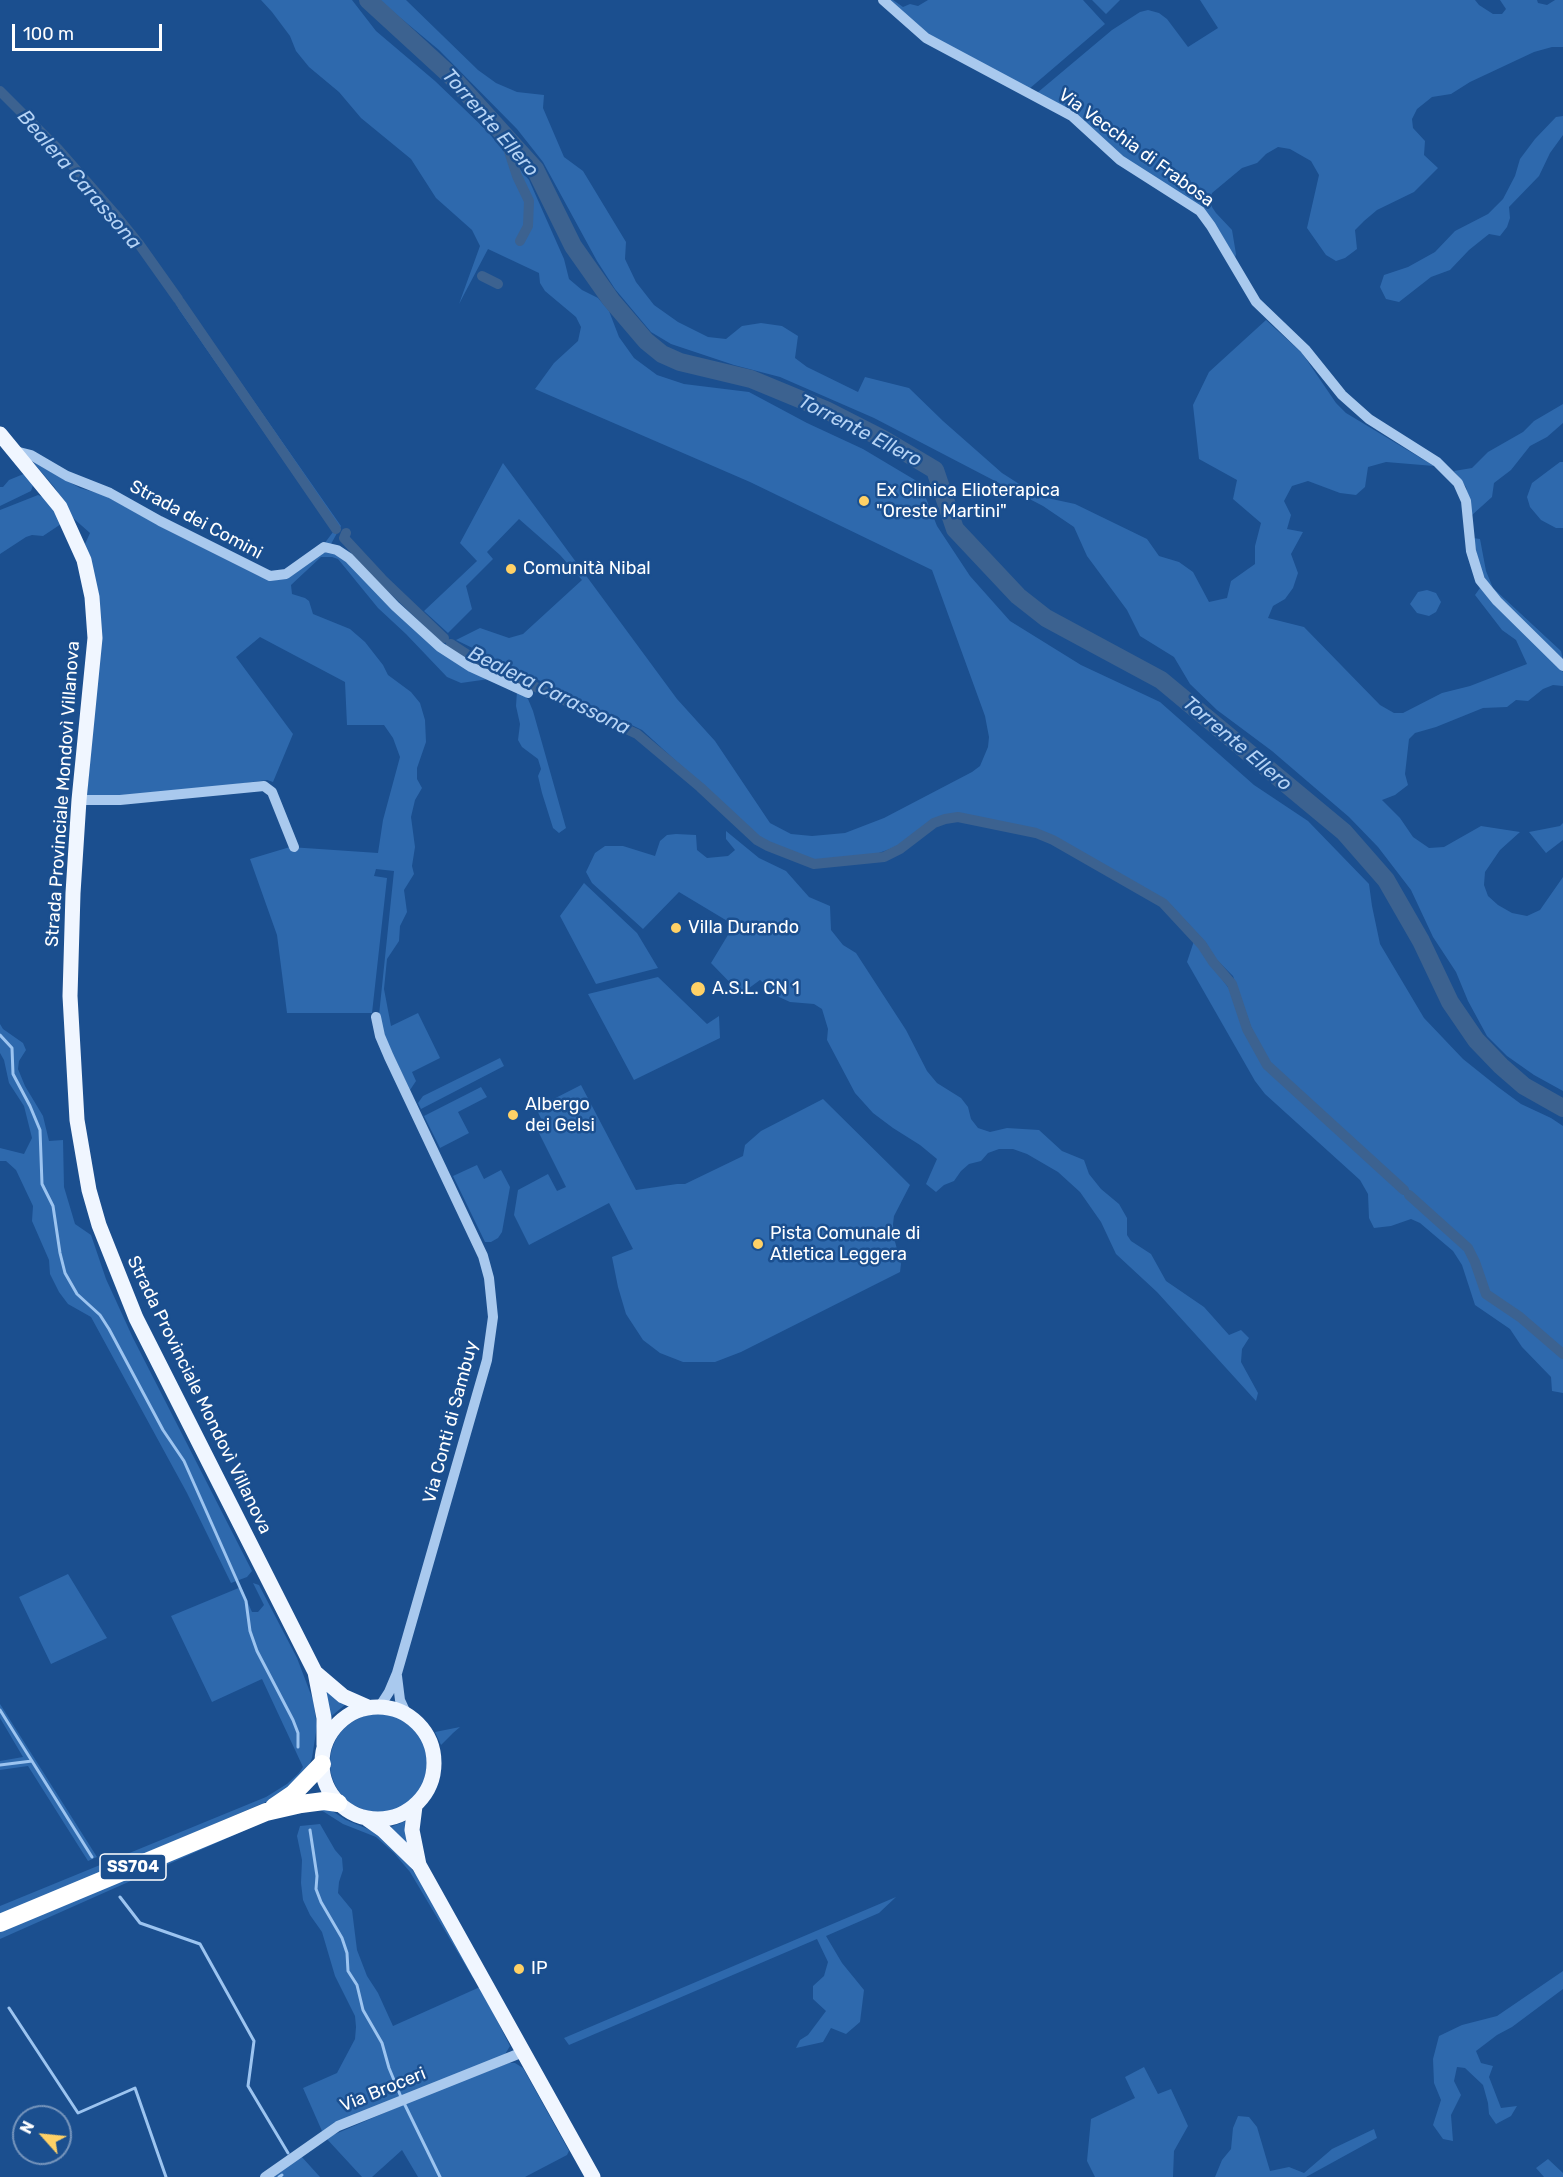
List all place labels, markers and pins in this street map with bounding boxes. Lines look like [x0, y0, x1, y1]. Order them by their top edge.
place label: Ex Clinica Elioterapica "Oreste Martini" [876, 480, 1060, 522]
marker: Ex Clinica Elioterapica "Oreste Martini" [857, 494, 871, 508]
place label: Comunità Nibal [523, 558, 651, 580]
marker: Comunità Nibal [504, 562, 518, 576]
place label: Villa Durando [688, 917, 799, 939]
marker: Villa Durando [669, 921, 683, 935]
place label: A.S.L. CN 1 [712, 978, 800, 1000]
marker: A.S.L. CN 1 [689, 980, 707, 998]
place label: Albergo dei Gelsi [525, 1094, 595, 1136]
marker: Albergo dei Gelsi [506, 1108, 520, 1122]
place label: Pista Comunale di Atletica Leggera [770, 1223, 920, 1266]
marker: Pista Comunale di Atletica Leggera [751, 1237, 765, 1251]
place label: IP [531, 1958, 547, 1980]
marker: IP [512, 1962, 526, 1976]

